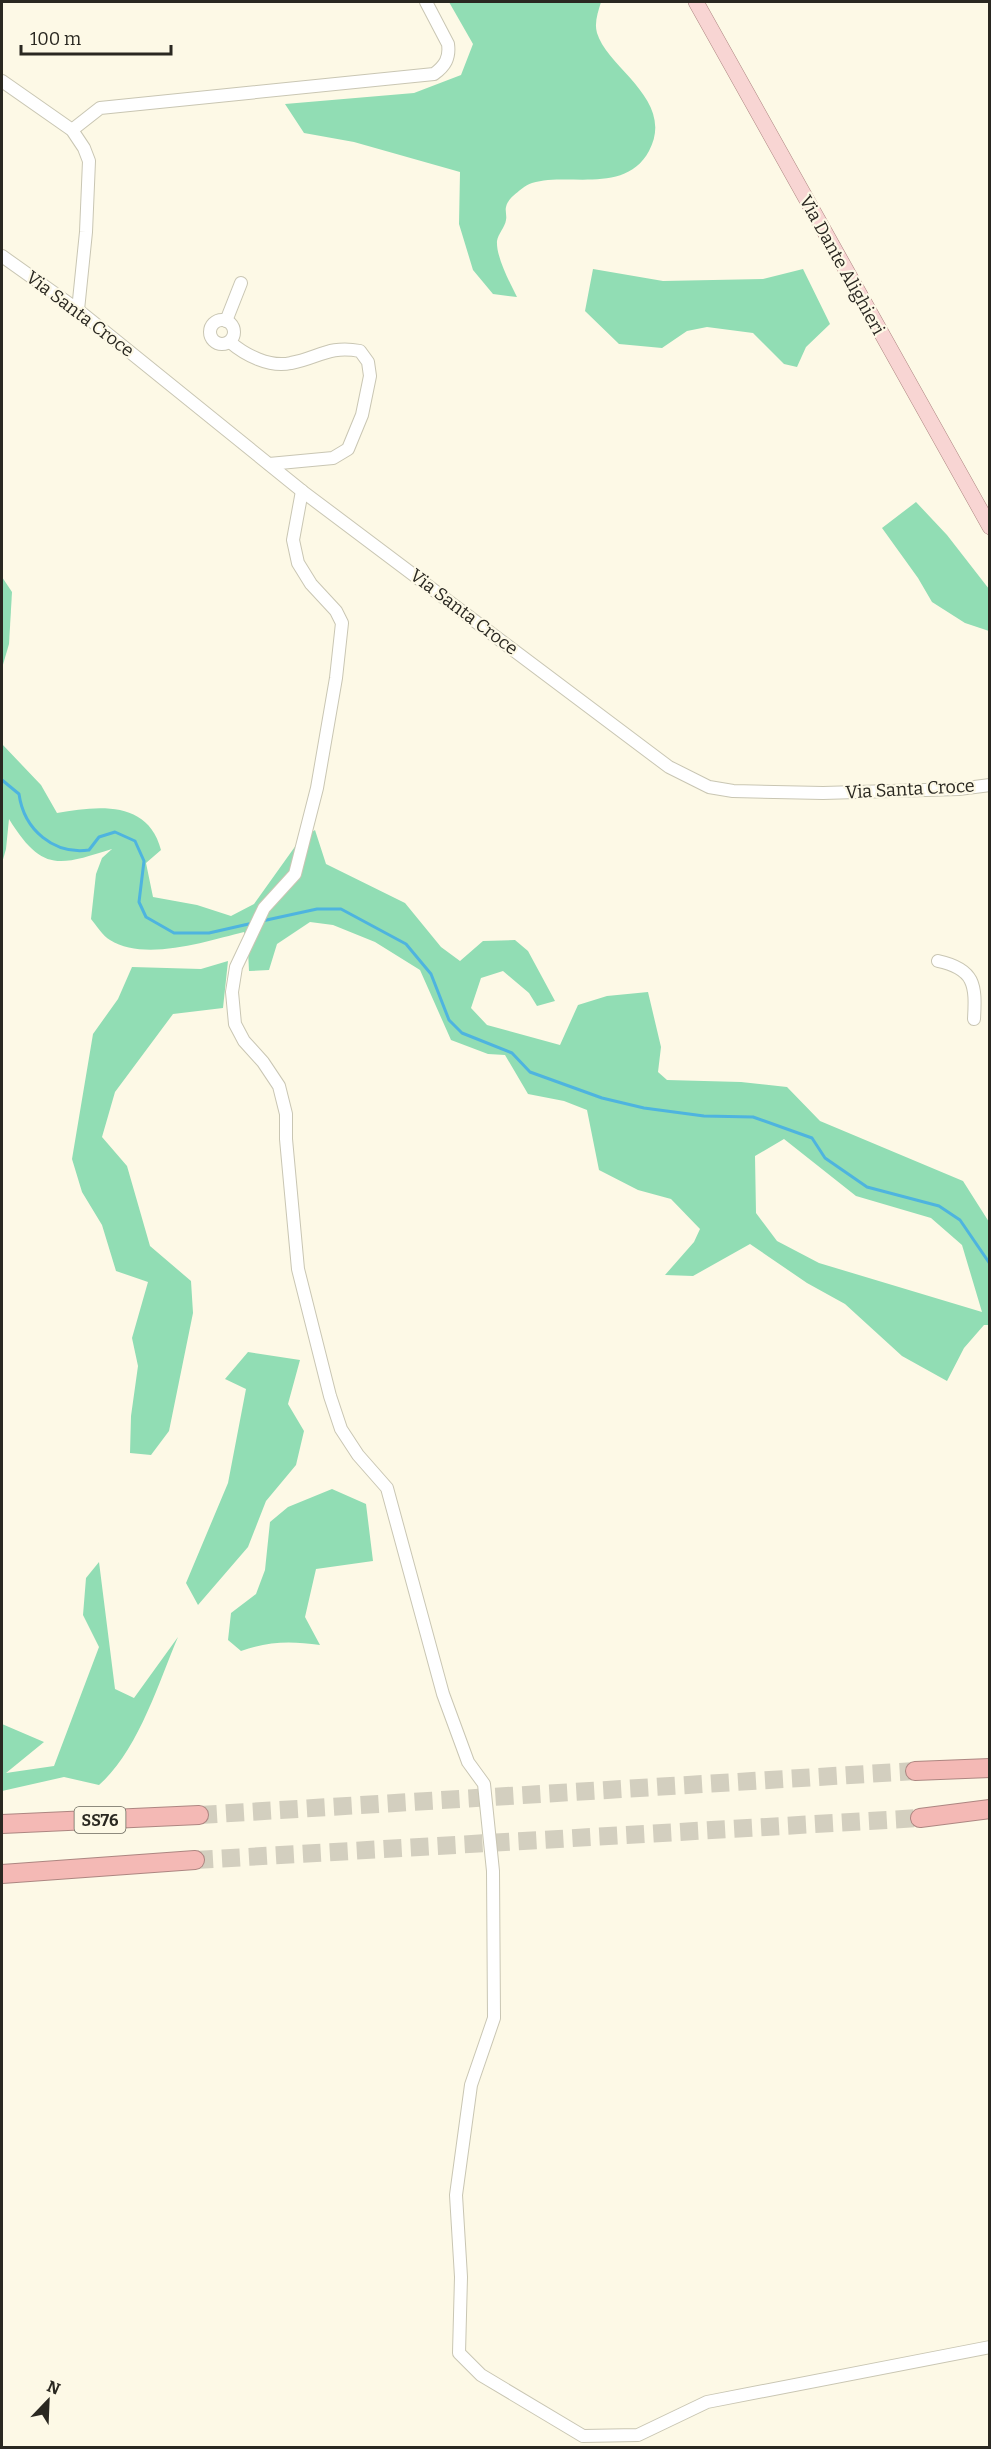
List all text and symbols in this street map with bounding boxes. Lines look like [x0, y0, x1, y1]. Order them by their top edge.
scale bar [21, 18, 171, 56]
text: 100 m [30, 28, 81, 50]
street label: Via Dante Alighieri [795, 191, 889, 339]
street label: Via Santa Croce [22, 266, 138, 362]
street label: Via Santa Croce [406, 564, 522, 660]
street label: Via Santa Croce [845, 775, 975, 803]
road number: SS76 [74, 1807, 126, 1833]
north arrow [18, 2371, 78, 2431]
text: N [44, 2376, 63, 2399]

